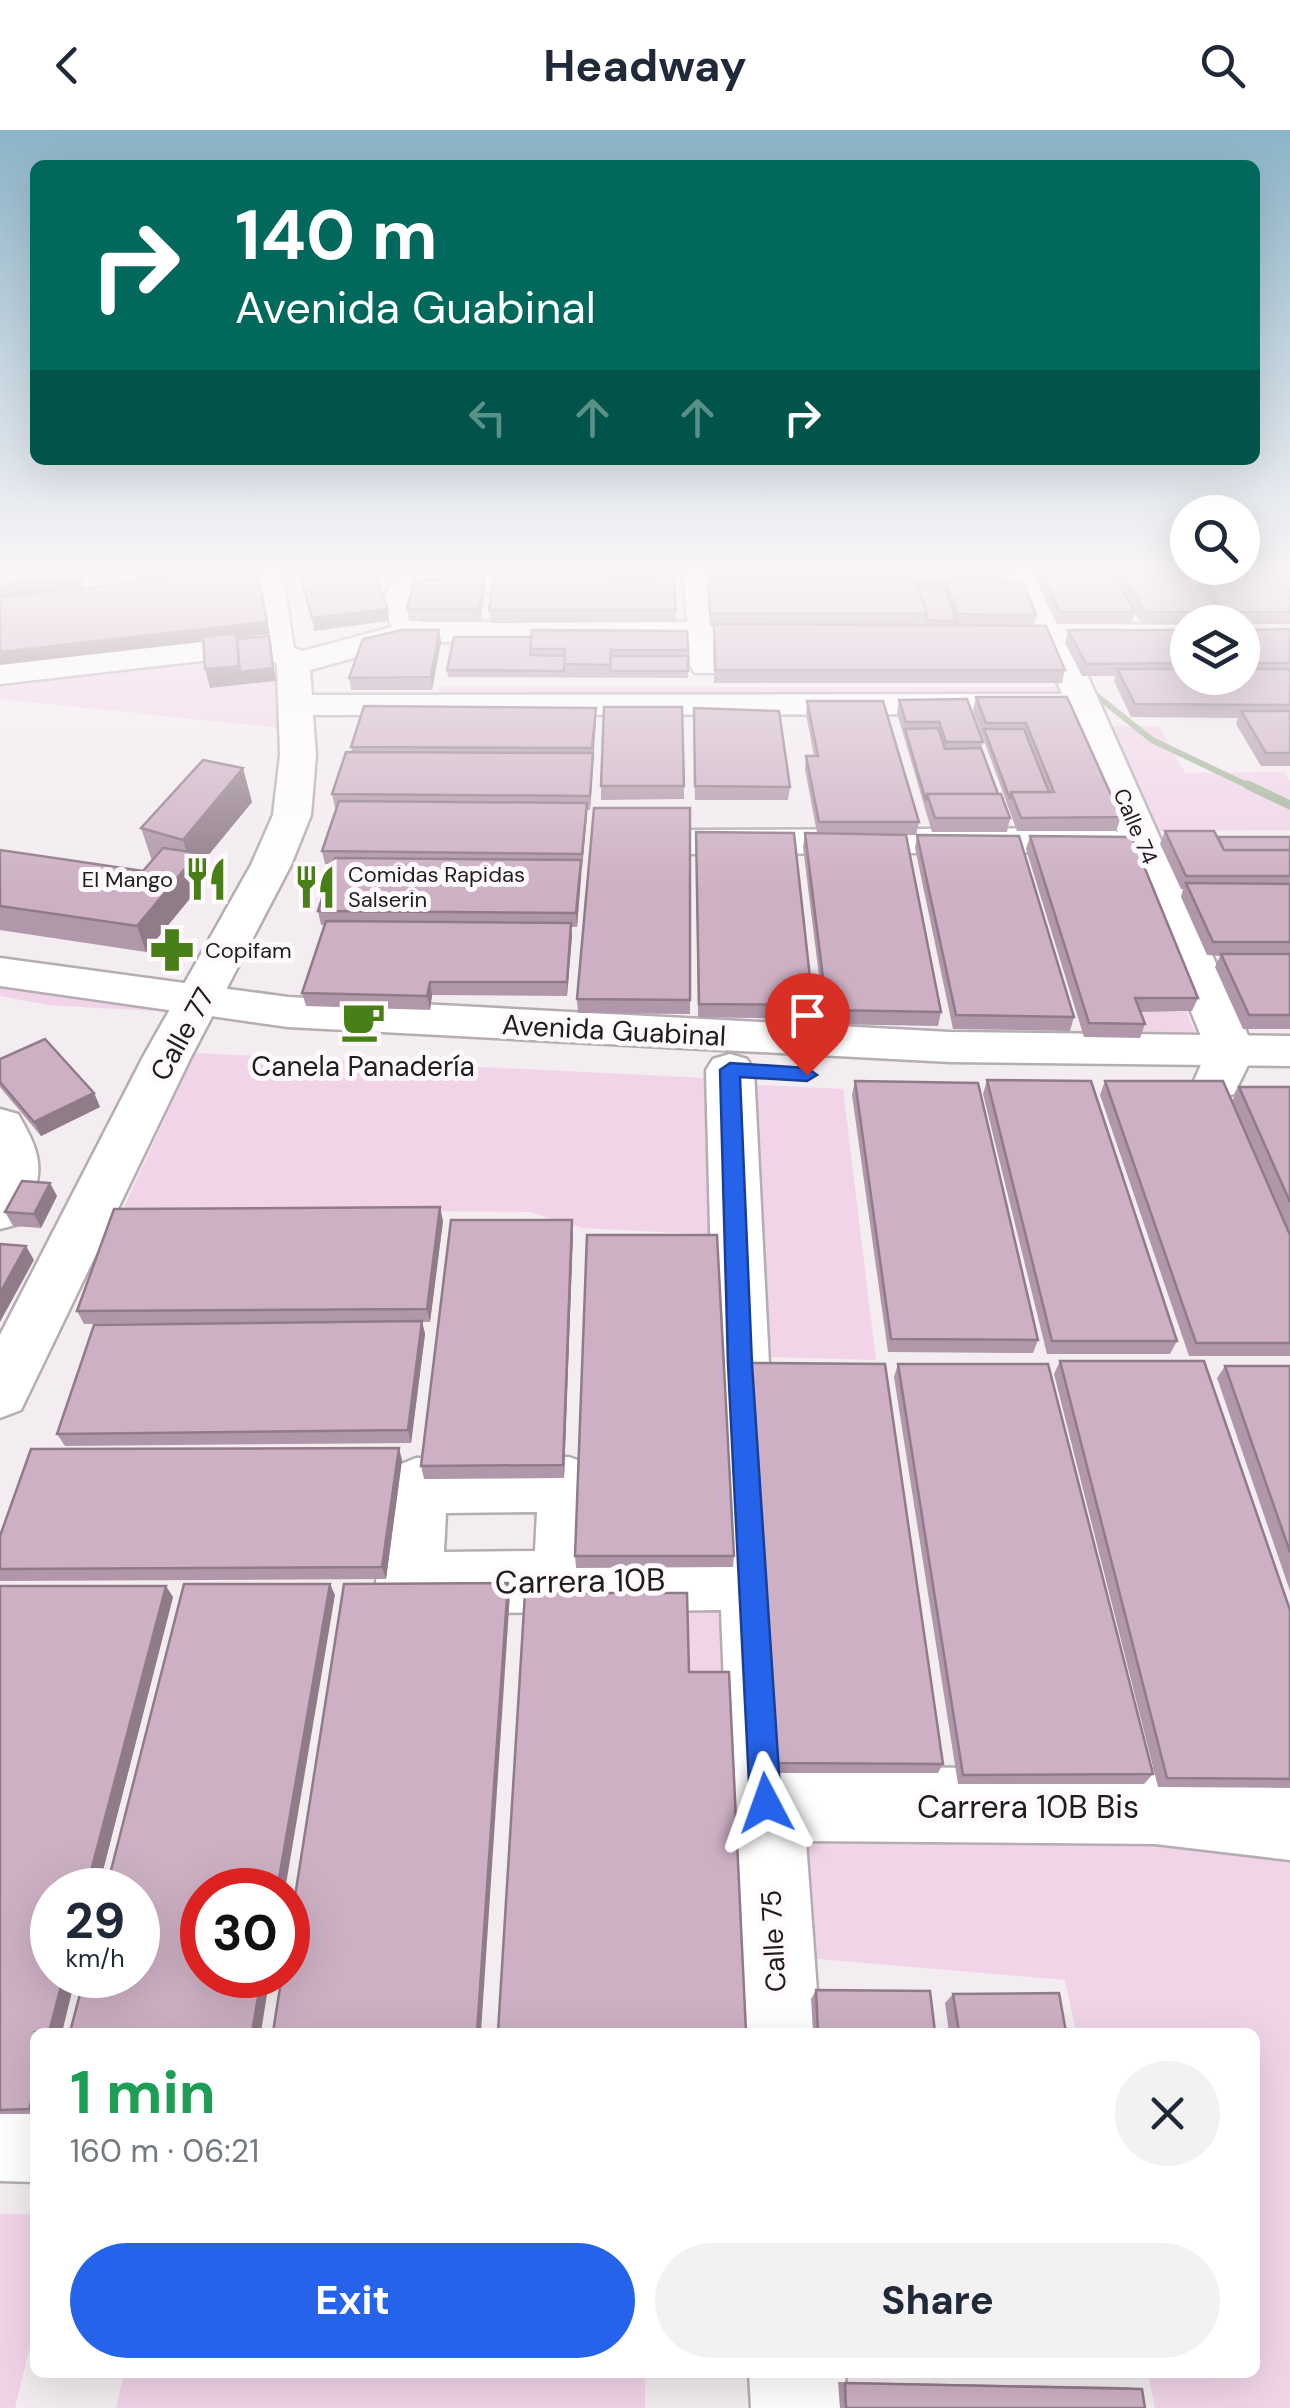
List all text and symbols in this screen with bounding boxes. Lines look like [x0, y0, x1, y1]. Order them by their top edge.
text: Headway [543, 36, 747, 95]
icon: back [40, 38, 95, 93]
icon: search [1195, 38, 1250, 93]
text: 140 m [235, 190, 438, 281]
icon: right [70, 200, 200, 330]
text: Avenida Guabinal [235, 278, 596, 337]
icon: left [460, 390, 515, 445]
icon: ahead [565, 390, 620, 445]
icon: ahead [670, 390, 725, 445]
icon: right [775, 390, 830, 445]
map controls [1170, 495, 1260, 695]
button: search [1170, 495, 1260, 585]
button: layers [1170, 605, 1260, 695]
street label: Calle 74 [1107, 784, 1164, 869]
restaurant icon: El Mango [182, 855, 230, 903]
place label: Comidas Rapidas Salserin [348, 860, 525, 914]
restaurant icon: Comidas Rapidas Salserin [291, 863, 339, 911]
place label: El Mango [82, 865, 173, 894]
pharmacy icon: Copifam [148, 926, 196, 974]
place label: Copifam [205, 936, 291, 965]
pin [765, 973, 850, 1076]
street label: Calle 77 [142, 981, 223, 1087]
icon: arrive [780, 988, 835, 1043]
cafe icon: Canela Panadería [339, 997, 387, 1045]
street label: Avenida Guabinal [501, 1006, 727, 1055]
place label: Canela Panadería [251, 1048, 475, 1085]
street label: Carrera 10B [494, 1559, 666, 1603]
position arrow [714, 1751, 818, 1855]
street label: Carrera 10B Bis [917, 1786, 1139, 1828]
speed limit sign: 30 [180, 1868, 310, 1998]
text: 29 [65, 1888, 125, 1954]
street label: Calle 75 [752, 1889, 795, 1993]
text: km/h [65, 1942, 125, 1975]
text: 1 min [70, 2053, 216, 2132]
button: close [1115, 2061, 1220, 2166]
text: 160 m · 06:21 [70, 2130, 259, 2172]
button: Exit [70, 2243, 635, 2358]
button: Share [655, 2243, 1220, 2358]

